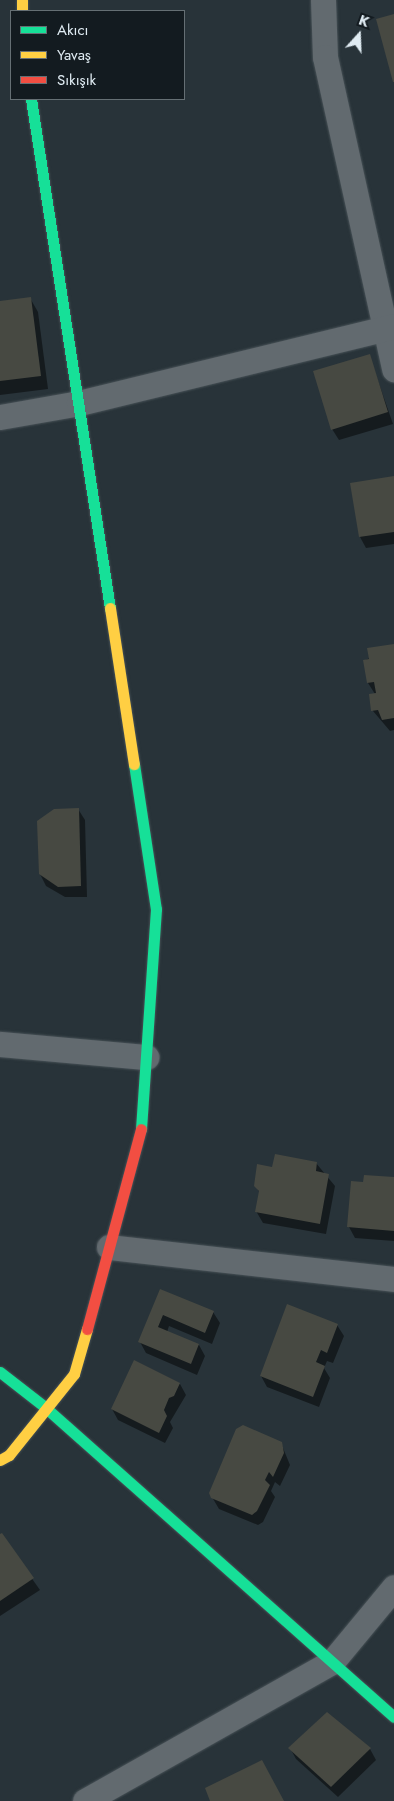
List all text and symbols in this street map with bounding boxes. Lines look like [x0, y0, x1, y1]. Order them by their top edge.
legend [10, 10, 185, 100]
north arrow [334, 10, 384, 60]
text: K [356, 10, 372, 32]
text: Akıcı [57, 19, 88, 41]
text: Yavaş [57, 44, 91, 66]
text: Sıkışık [57, 69, 96, 91]

